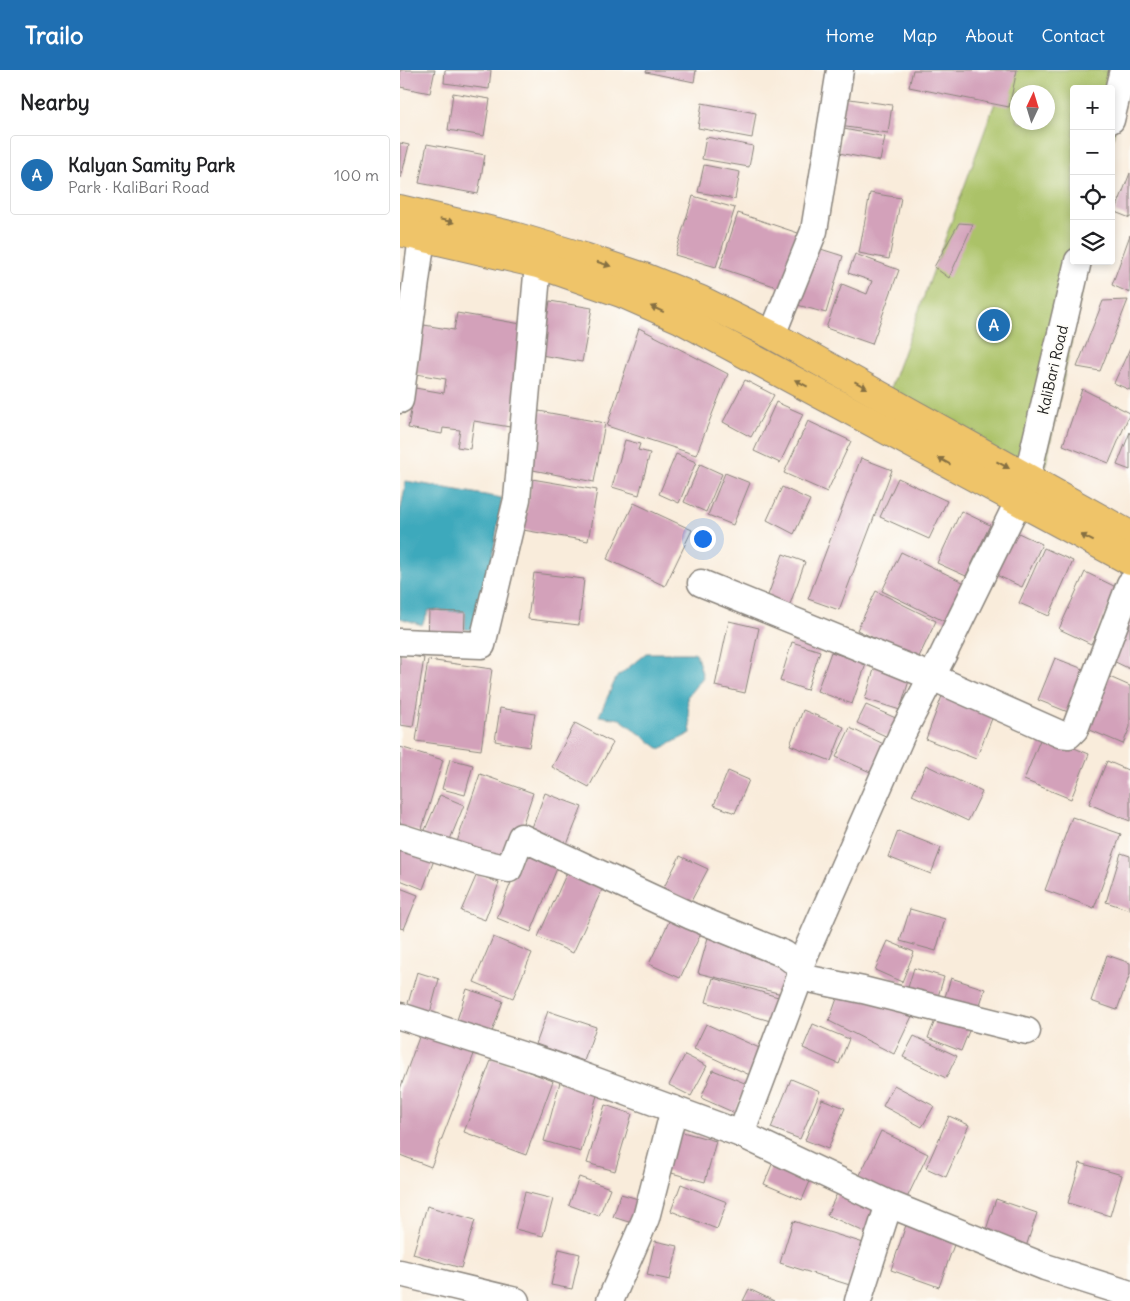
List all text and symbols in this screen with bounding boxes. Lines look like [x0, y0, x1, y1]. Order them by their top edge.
text: Trailo [25, 20, 83, 50]
text: Home [826, 24, 874, 47]
text: Map [902, 24, 937, 47]
text: About [965, 24, 1013, 47]
text: Contact [1041, 24, 1105, 47]
north arrow [1010, 85, 1055, 130]
map controls [1070, 85, 1115, 265]
button: + [1070, 85, 1115, 130]
text: Nearby [20, 89, 90, 116]
button: − [1070, 130, 1115, 175]
text: Kalyan Samity Park [68, 153, 235, 177]
text: A [32, 165, 42, 185]
text: 100 m [334, 165, 379, 185]
button: locate [1070, 175, 1115, 220]
text: Park · KaliBari Road [68, 177, 209, 197]
one-way arrow [440, 218, 455, 226]
button: layers [1070, 220, 1115, 265]
one-way arrow [597, 260, 612, 268]
one-way arrow [650, 304, 664, 312]
pin: A [978, 306, 1010, 344]
street label: KaliBari Road [1033, 323, 1072, 416]
one-way arrow [794, 379, 808, 387]
one-way arrow [854, 381, 868, 389]
one-way arrow [937, 457, 951, 465]
one-way arrow [996, 460, 1009, 469]
your location [690, 526, 716, 552]
one-way arrow [1080, 534, 1094, 542]

